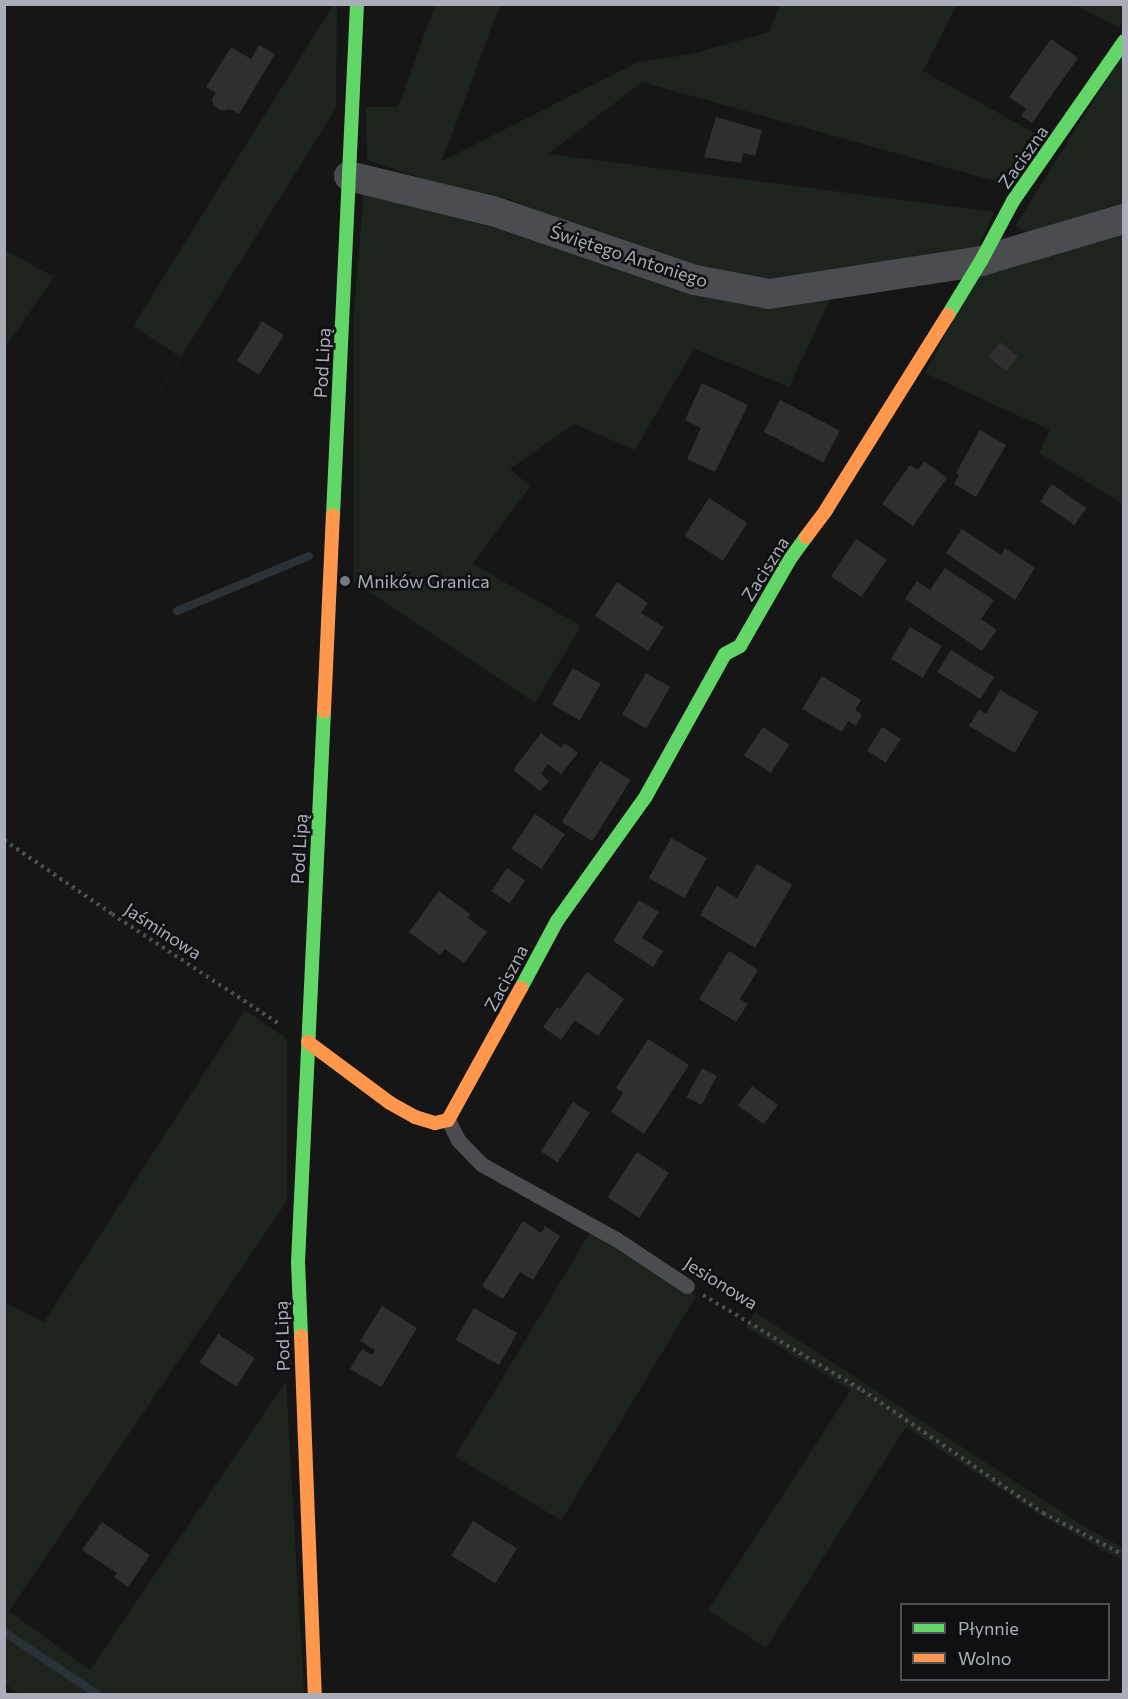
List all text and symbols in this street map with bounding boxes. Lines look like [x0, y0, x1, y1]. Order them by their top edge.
street label: Zaciszna [994, 121, 1052, 193]
street label: Świętego Antoniego [547, 220, 711, 292]
street label: Pod Lipą [309, 327, 335, 399]
street label: Zaciszna [737, 533, 793, 605]
place label: Mników Granica [357, 570, 490, 592]
marker: Mników Granica [338, 574, 352, 588]
street label: Pod Lipą [286, 813, 312, 885]
street label: Jaśminowa [120, 898, 206, 964]
street label: Zaciszna [480, 941, 532, 1015]
street label: Jesionowa [680, 1252, 762, 1314]
street label: Pod Lipą [270, 1300, 294, 1372]
legend [900, 1603, 1110, 1681]
text: Płynnie [958, 1617, 1019, 1639]
text: Wolno [958, 1647, 1012, 1669]

